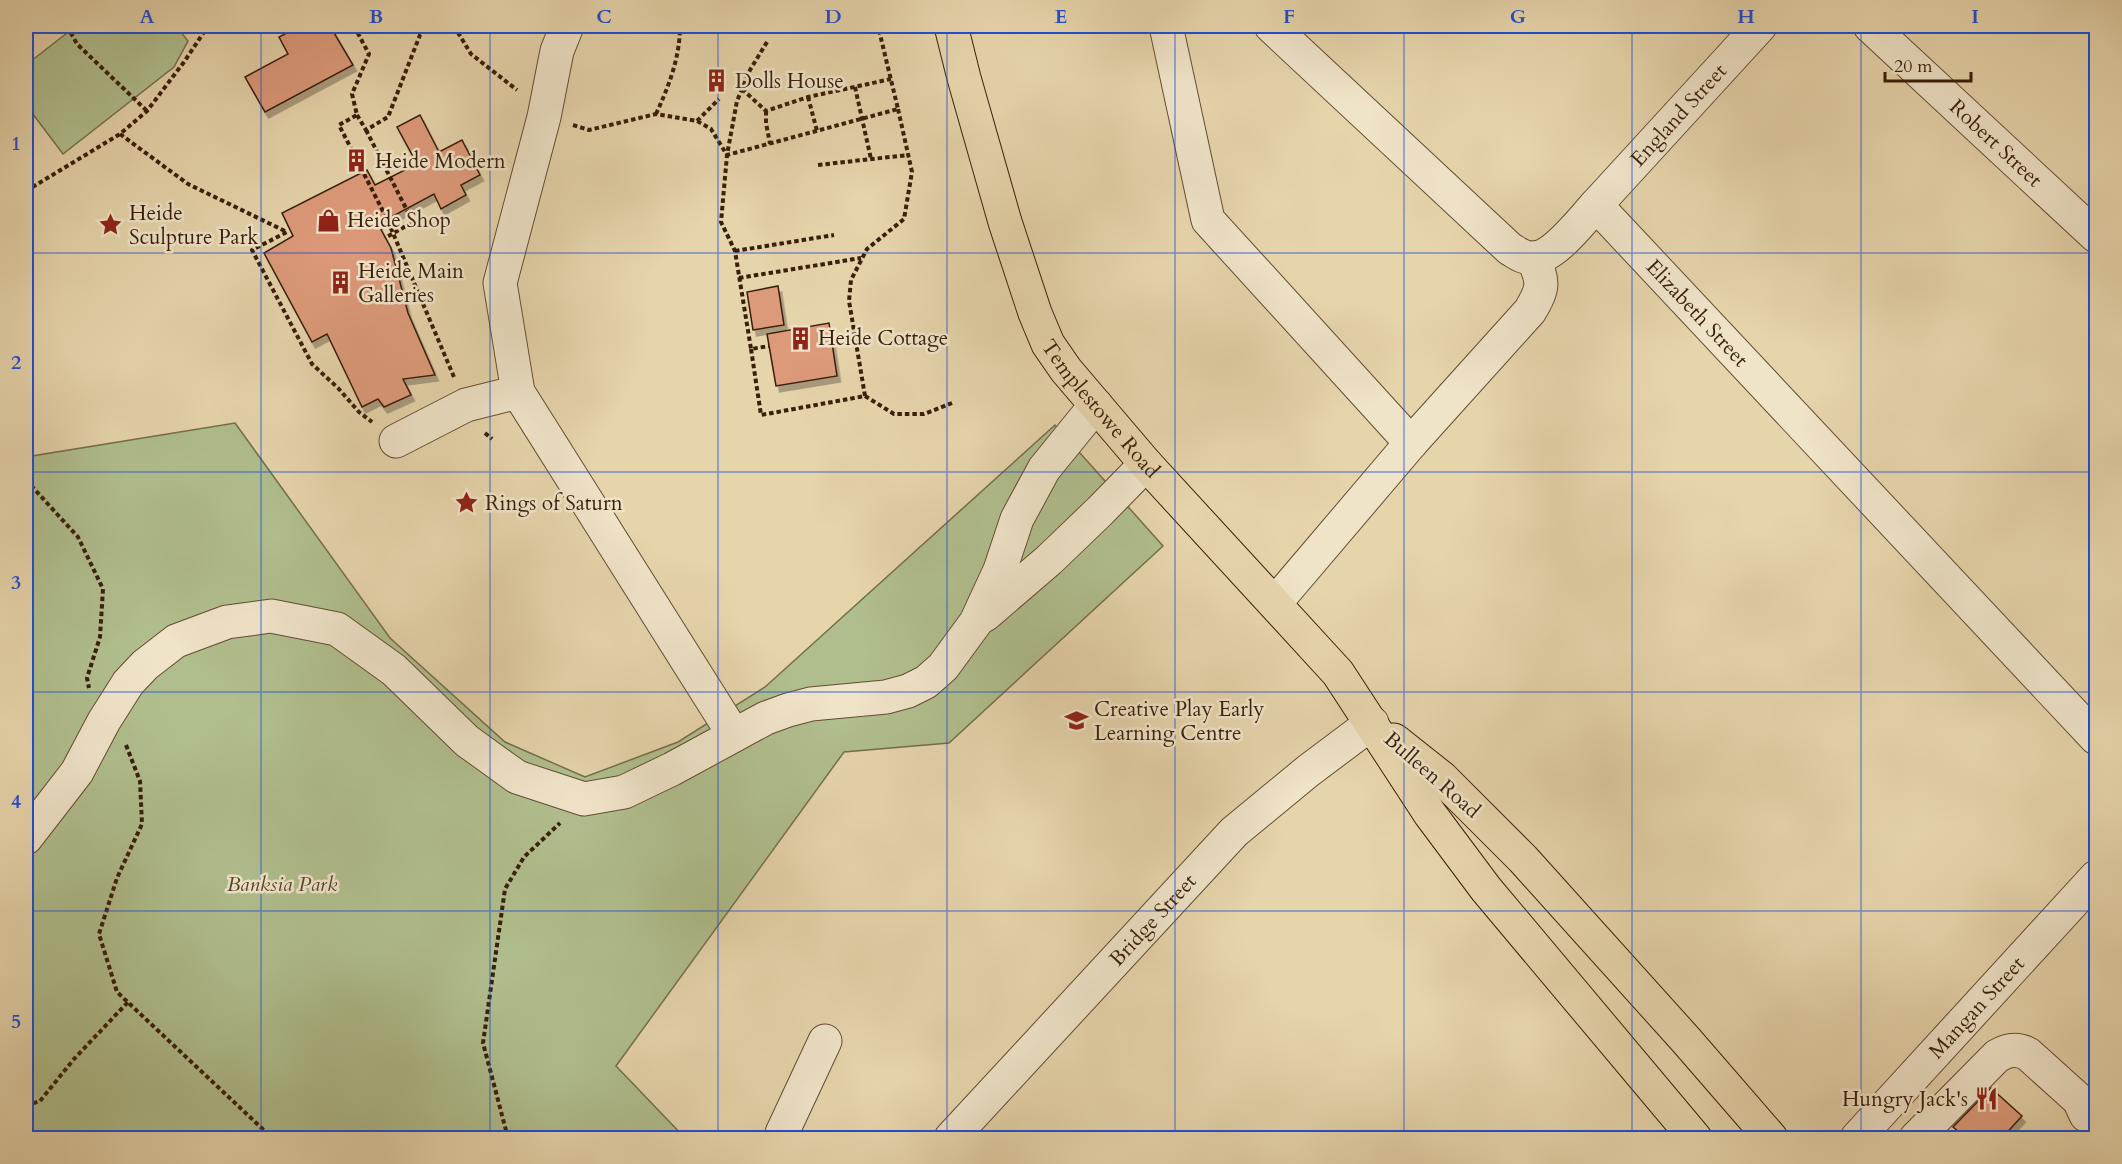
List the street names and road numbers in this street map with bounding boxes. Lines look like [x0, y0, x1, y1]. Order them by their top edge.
street label: England Street [1624, 57, 1733, 173]
street label: Robert Street [1943, 93, 2049, 194]
street label: Elizabeth Street [1640, 253, 1755, 373]
street label: Templestowe Road [1034, 333, 1166, 484]
street label: Bulleen Road [1377, 725, 1487, 825]
street label: Bridge Street [1102, 867, 1203, 973]
street label: Mangan Street [1922, 950, 2031, 1065]

